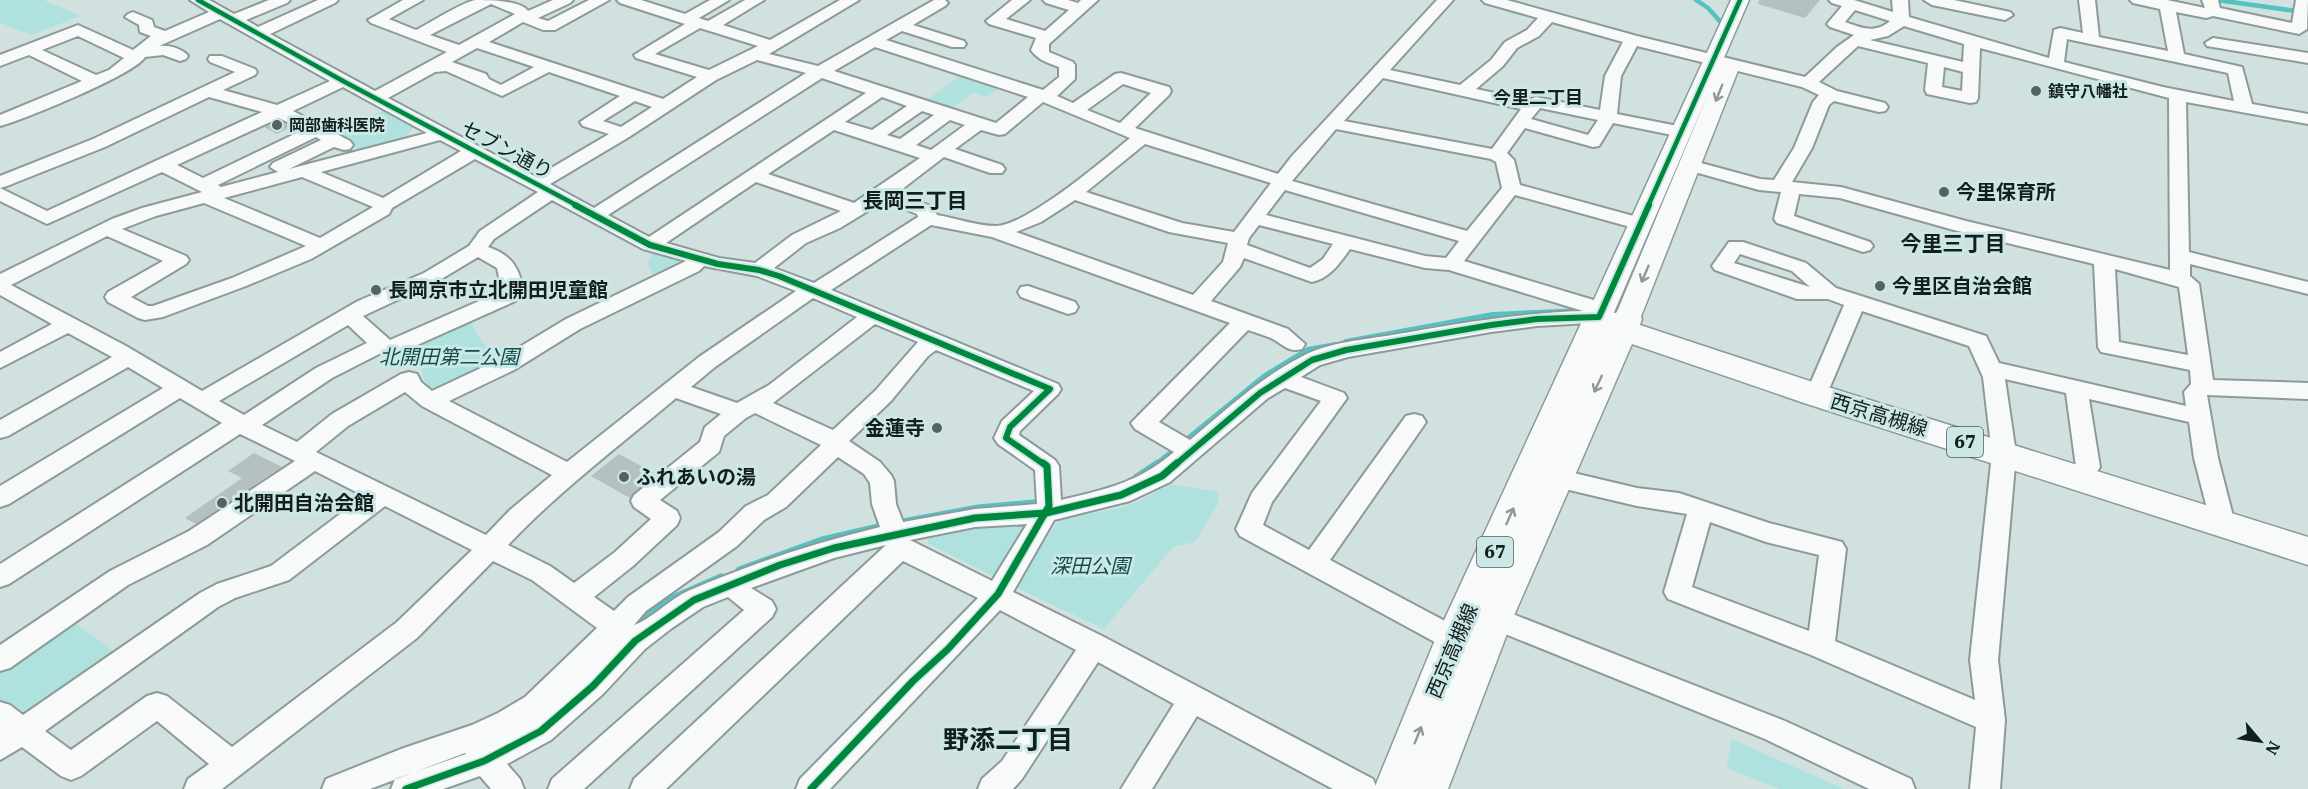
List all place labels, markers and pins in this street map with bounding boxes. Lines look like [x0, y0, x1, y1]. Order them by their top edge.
place label: 鎮守八幡社 [2048, 81, 2128, 101]
marker: 鎮守八幡社 [2029, 84, 2043, 98]
place label: 岡部歯科医院 [289, 115, 385, 135]
marker: 岡部歯科医院 [270, 118, 284, 132]
place label: 今里保育所 [1956, 178, 2056, 205]
marker: 今里保育所 [1937, 185, 1951, 199]
place label: 今里区自治会館 [1892, 272, 2032, 299]
place label: 長岡京市立北開田児童館 [388, 276, 608, 303]
marker: 今里区自治会館 [1873, 279, 1887, 293]
marker: 長岡京市立北開田児童館 [369, 283, 383, 297]
place label: 金蓮寺 [865, 414, 925, 441]
marker: 金蓮寺 [930, 421, 944, 435]
place label: ふれあいの湯 [636, 463, 756, 490]
marker: ふれあいの湯 [617, 470, 631, 484]
place label: 北開田自治会館 [234, 489, 374, 516]
marker: 北開田自治会館 [215, 496, 229, 510]

